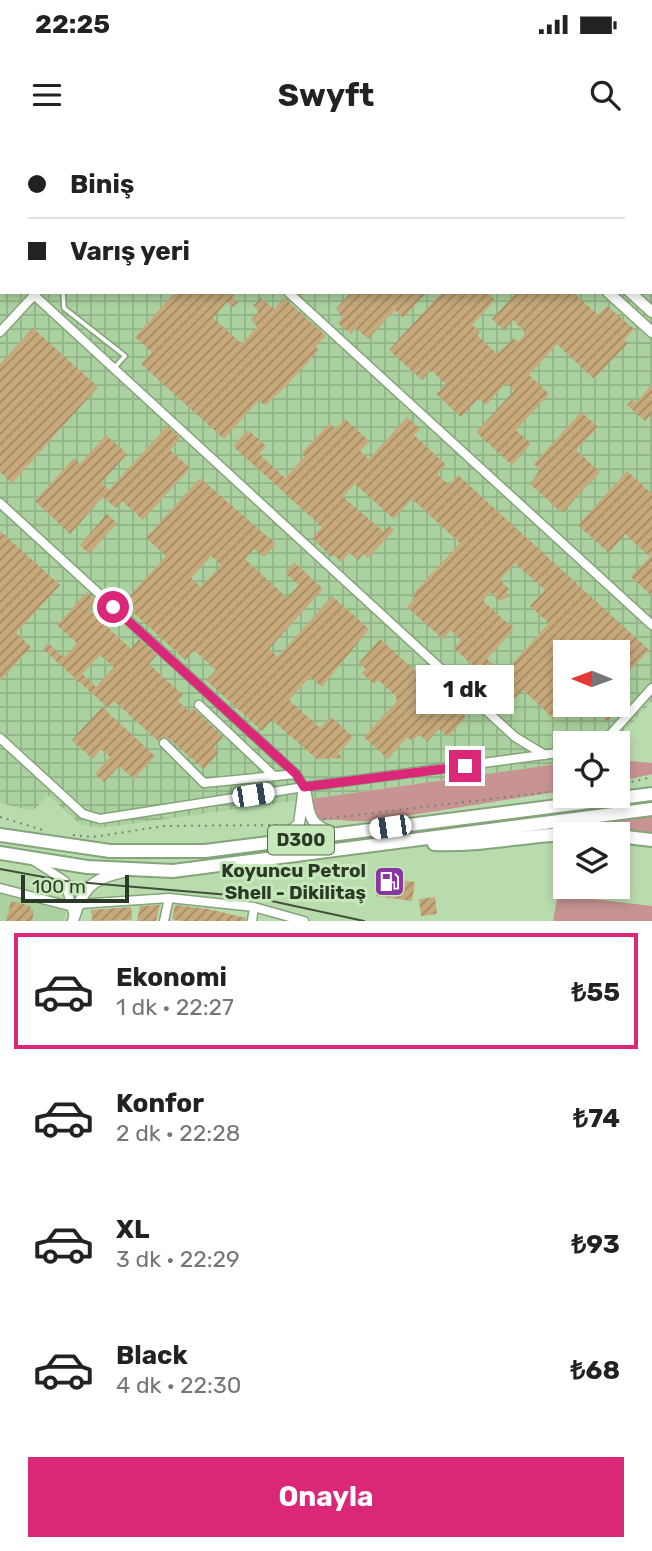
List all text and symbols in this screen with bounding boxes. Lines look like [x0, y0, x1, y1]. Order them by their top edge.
text: 22:25 [35, 9, 110, 40]
icon: menu [28, 76, 66, 114]
text: Swyft [278, 76, 374, 114]
icon: search [586, 76, 624, 114]
text: Biniş [70, 169, 134, 200]
text: Varış yeri [70, 236, 190, 267]
route start [97, 591, 129, 623]
north arrow [553, 640, 630, 718]
map controls [553, 640, 630, 899]
callout: 1 dk [416, 664, 514, 714]
text: 1 dk [443, 675, 487, 703]
button: locate [553, 731, 630, 808]
route end [449, 750, 481, 782]
car [231, 781, 276, 809]
car [368, 814, 413, 840]
button: layers [553, 822, 630, 899]
road number: D300 [268, 826, 334, 854]
place label: Koyuncu Petrol Shell - Dikilitaş [221, 859, 366, 904]
fuel station icon: Koyuncu Petrol Shell - Dikilitaş [372, 864, 406, 898]
scale bar [21, 872, 130, 904]
text: 100 m [32, 875, 86, 898]
icon: car [32, 960, 95, 1023]
text: Ekonomi [116, 962, 227, 993]
text: ₺55 [572, 977, 620, 1008]
text: 1 dk · 22:27 [116, 993, 234, 1021]
icon: car [32, 1086, 95, 1149]
text: Konfor [116, 1088, 204, 1119]
text: ₺74 [573, 1103, 620, 1134]
text: 2 dk · 22:28 [116, 1119, 240, 1147]
icon: car [32, 1212, 95, 1275]
text: XL [116, 1214, 149, 1245]
text: ₺93 [572, 1229, 620, 1260]
text: 3 dk · 22:29 [116, 1245, 240, 1273]
icon: car [32, 1338, 95, 1401]
text: Black [116, 1340, 188, 1371]
text: ₺68 [571, 1355, 620, 1386]
text: 4 dk · 22:30 [116, 1371, 241, 1399]
button: Onayla [28, 1457, 624, 1537]

